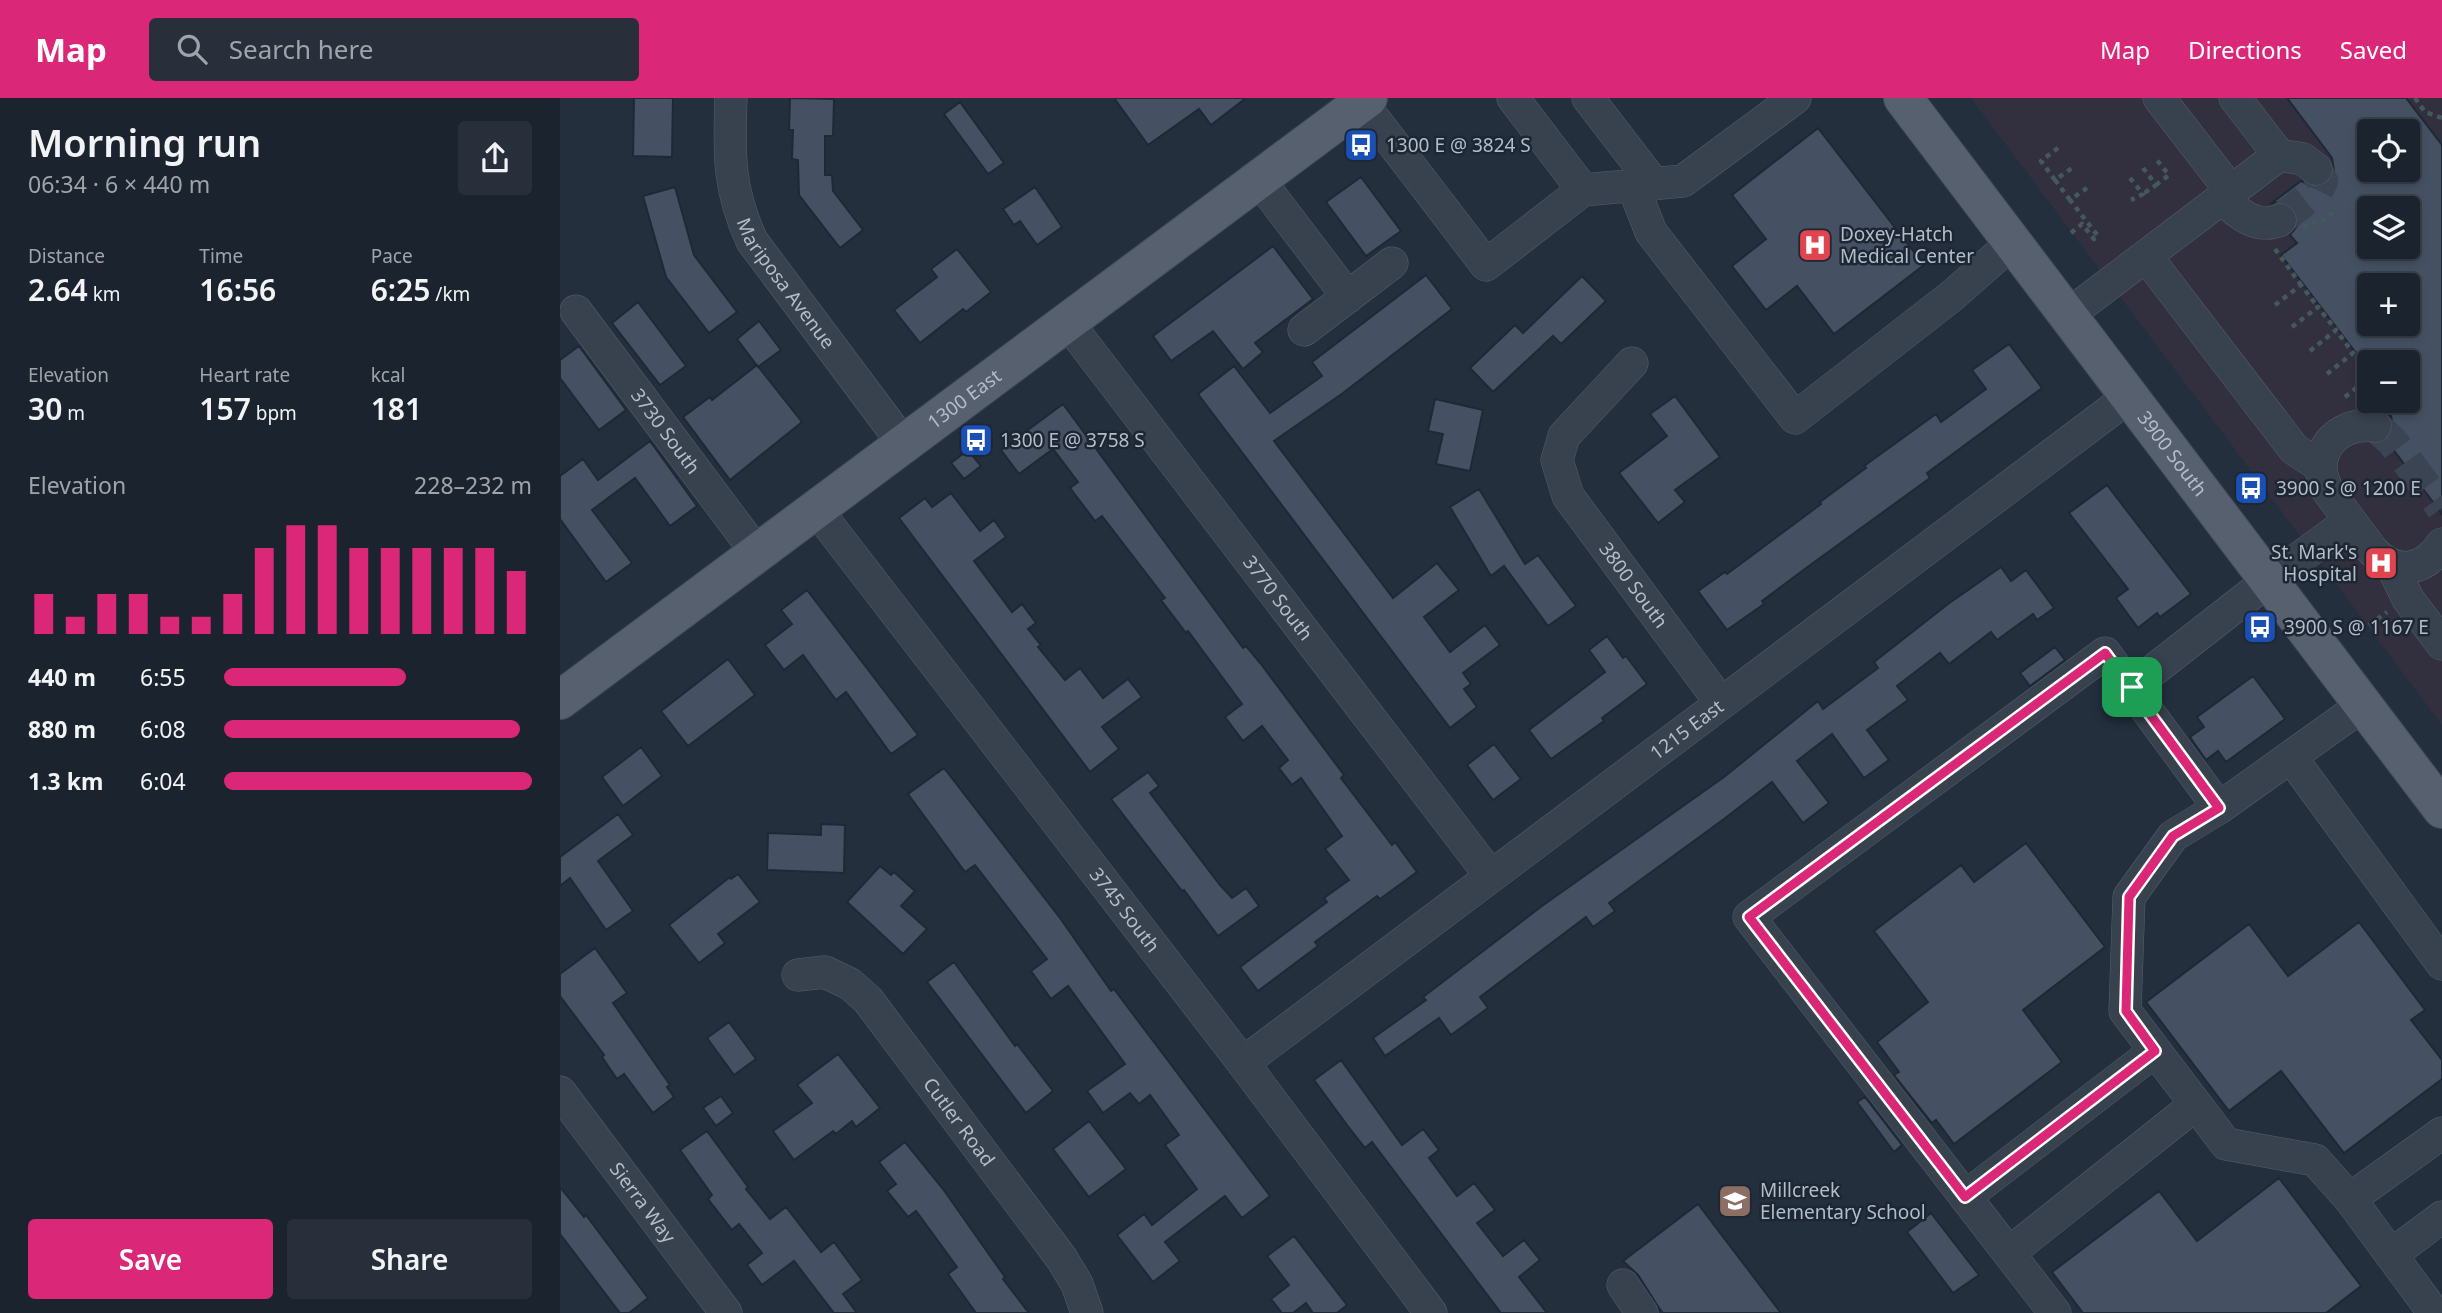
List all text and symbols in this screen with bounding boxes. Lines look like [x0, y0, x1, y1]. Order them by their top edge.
search box [149, 18, 639, 81]
text: Map [35, 27, 107, 72]
icon: search [173, 30, 211, 68]
text: Search here [229, 31, 373, 67]
text: Map [2100, 33, 2150, 66]
text: Directions [2188, 33, 2302, 66]
text: Saved [2340, 33, 2407, 66]
text: Morning run [28, 116, 261, 168]
map controls [2357, 119, 2420, 413]
button: locate [2357, 119, 2420, 182]
button: share [458, 121, 532, 195]
bus stop icon: 1300 E @ 3824 S [1342, 126, 1380, 164]
place label: 1300 E @ 3824 S [1386, 132, 1531, 158]
text: 06:34 · 6 × 440 m [28, 168, 210, 200]
button: layers [2357, 196, 2420, 259]
street label: Mariposa Avenue [731, 214, 841, 354]
place label: Doxey-Hatch Medical Center [1840, 221, 1974, 269]
hospital icon: Doxey-Hatch Medical Center [1796, 226, 1834, 264]
text: Distance [28, 243, 105, 269]
text: Time [199, 243, 243, 269]
text: Pace [371, 243, 413, 269]
text: 2.64 [28, 269, 88, 310]
text: 16:56 [199, 269, 276, 310]
text: 6:25 [371, 269, 430, 310]
button: + [2357, 273, 2420, 336]
text: km [88, 281, 121, 307]
text: /km [430, 281, 470, 307]
button: − [2357, 350, 2420, 413]
text: Elevation [28, 362, 109, 388]
text: Heart rate [199, 362, 290, 388]
text: kcal [371, 362, 405, 388]
street label: 1300 East [922, 363, 1006, 435]
street label: 3730 South [625, 383, 706, 479]
text: 30 [28, 388, 62, 429]
text: 157 [199, 388, 251, 429]
text: 181 [371, 388, 422, 429]
text: m [62, 400, 85, 426]
text: bpm [251, 400, 297, 426]
street label: 3900 South [2132, 405, 2213, 501]
bus stop icon: 1300 E @ 3758 S [957, 421, 995, 459]
place label: 1300 E @ 3758 S [1000, 427, 1145, 453]
text: Elevation [28, 469, 126, 501]
text: 228–232 m [414, 469, 532, 501]
bus stop icon: 3900 S @ 1200 E [2232, 469, 2270, 507]
place label: 3900 S @ 1200 E [2276, 475, 2421, 501]
street label: 3800 South [1593, 537, 1674, 633]
place label: St. Mark's Hospital [2271, 539, 2357, 587]
hospital icon: St. Mark's Hospital [2362, 544, 2400, 582]
street label: 3770 South [1237, 550, 1319, 646]
bus stop icon: 3900 S @ 1167 E [2241, 608, 2279, 646]
place label: 3900 S @ 1167 E [2284, 614, 2429, 640]
pin [2102, 657, 2162, 717]
text: 440 m [28, 661, 96, 693]
text: 6:55 [140, 661, 186, 693]
icon: arrive [2113, 668, 2151, 706]
street label: 1215 East [1645, 693, 1729, 766]
text: 880 m [28, 713, 96, 745]
text: 6:08 [140, 713, 186, 745]
text: 1.3 km [28, 765, 103, 797]
text: 6:04 [140, 765, 186, 797]
street label: 3745 South [1084, 862, 1166, 958]
street label: Cutler Road [917, 1072, 1001, 1171]
street label: Sierra Way [604, 1157, 682, 1248]
place label: Millcreek Elementary School [1760, 1177, 1926, 1225]
school or university icon: Millcreek Elementary School [1716, 1182, 1754, 1220]
button: Save [28, 1219, 273, 1299]
button: Share [287, 1219, 532, 1299]

